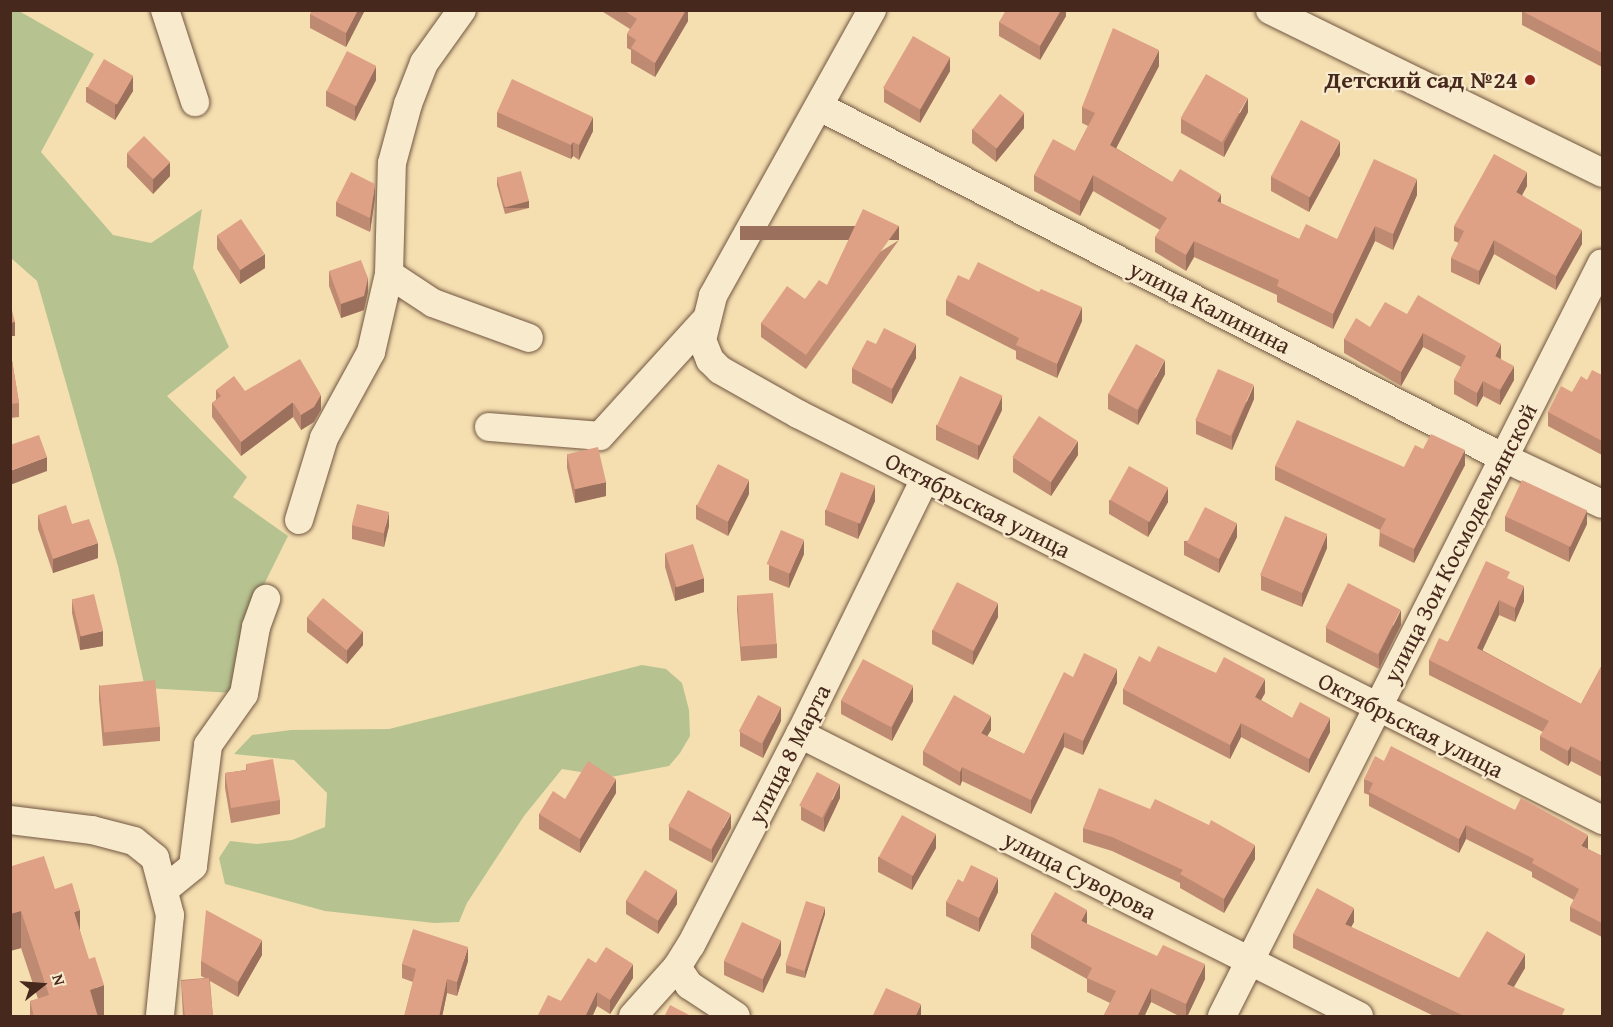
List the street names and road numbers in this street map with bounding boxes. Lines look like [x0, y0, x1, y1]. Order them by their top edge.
street label: улица Калинина [1124, 254, 1296, 360]
street label: улица Зои Космодемьянской [1377, 398, 1543, 688]
street label: Октябрьская улица [880, 446, 1076, 564]
street label: Октябрьская улица [1313, 666, 1509, 784]
street label: улица 8 Марта [741, 679, 837, 829]
street label: улица Суворова [999, 824, 1161, 926]

